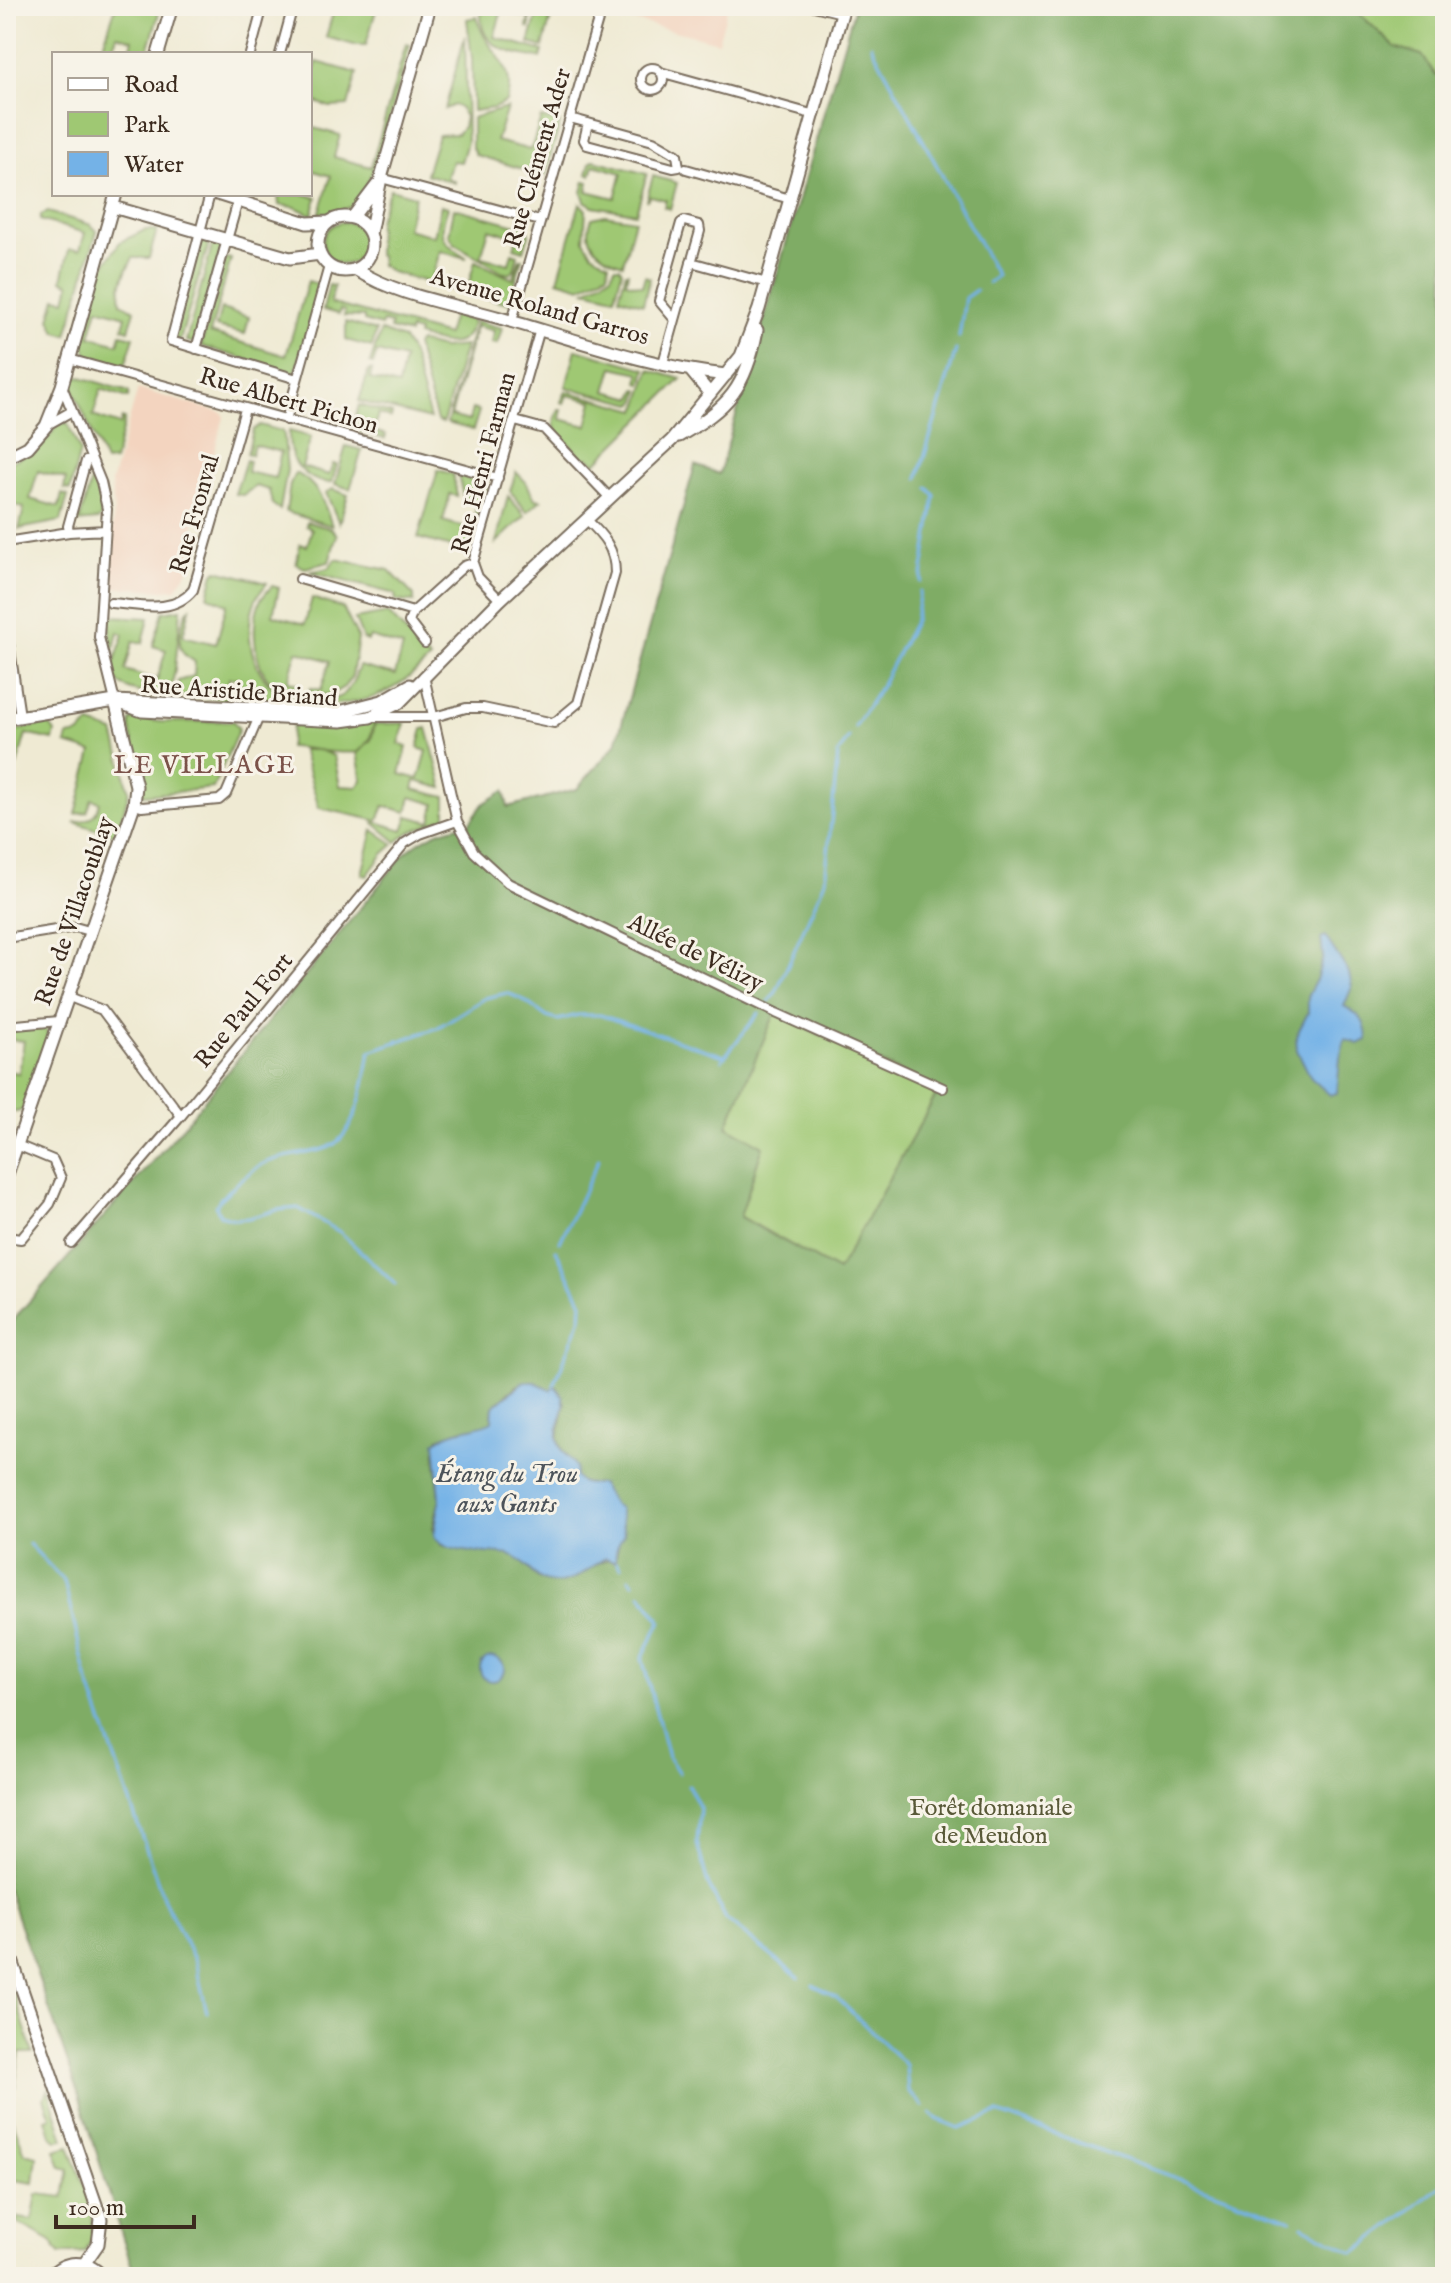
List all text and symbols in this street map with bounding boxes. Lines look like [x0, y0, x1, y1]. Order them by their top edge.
legend [52, 52, 312, 196]
street label: Rue Clément Ader [498, 65, 579, 252]
text: Road [124, 70, 178, 101]
text: Park [124, 110, 170, 141]
text: Water [124, 150, 184, 181]
street label: Avenue Roland Garros [426, 261, 652, 353]
street label: Rue Albert Pichon [196, 361, 382, 442]
street label: Rue Henri Farman [445, 369, 524, 558]
street label: Rue Fronval [164, 450, 227, 578]
street label: Rue Aristide Briand [139, 670, 339, 715]
district label: LE VILLAGE [113, 749, 297, 782]
street label: Rue de Villacoublay [28, 812, 122, 1010]
street label: Allée de Vélizy [622, 907, 768, 1000]
street label: Rue Paul Fort [188, 947, 300, 1075]
water label: Étang du Trou aux Gants [435, 1458, 578, 1521]
park label: Forêt domaniale de Meudon [910, 1793, 1072, 1852]
scale bar [56, 2179, 194, 2229]
text: 100 m [68, 2193, 124, 2224]

